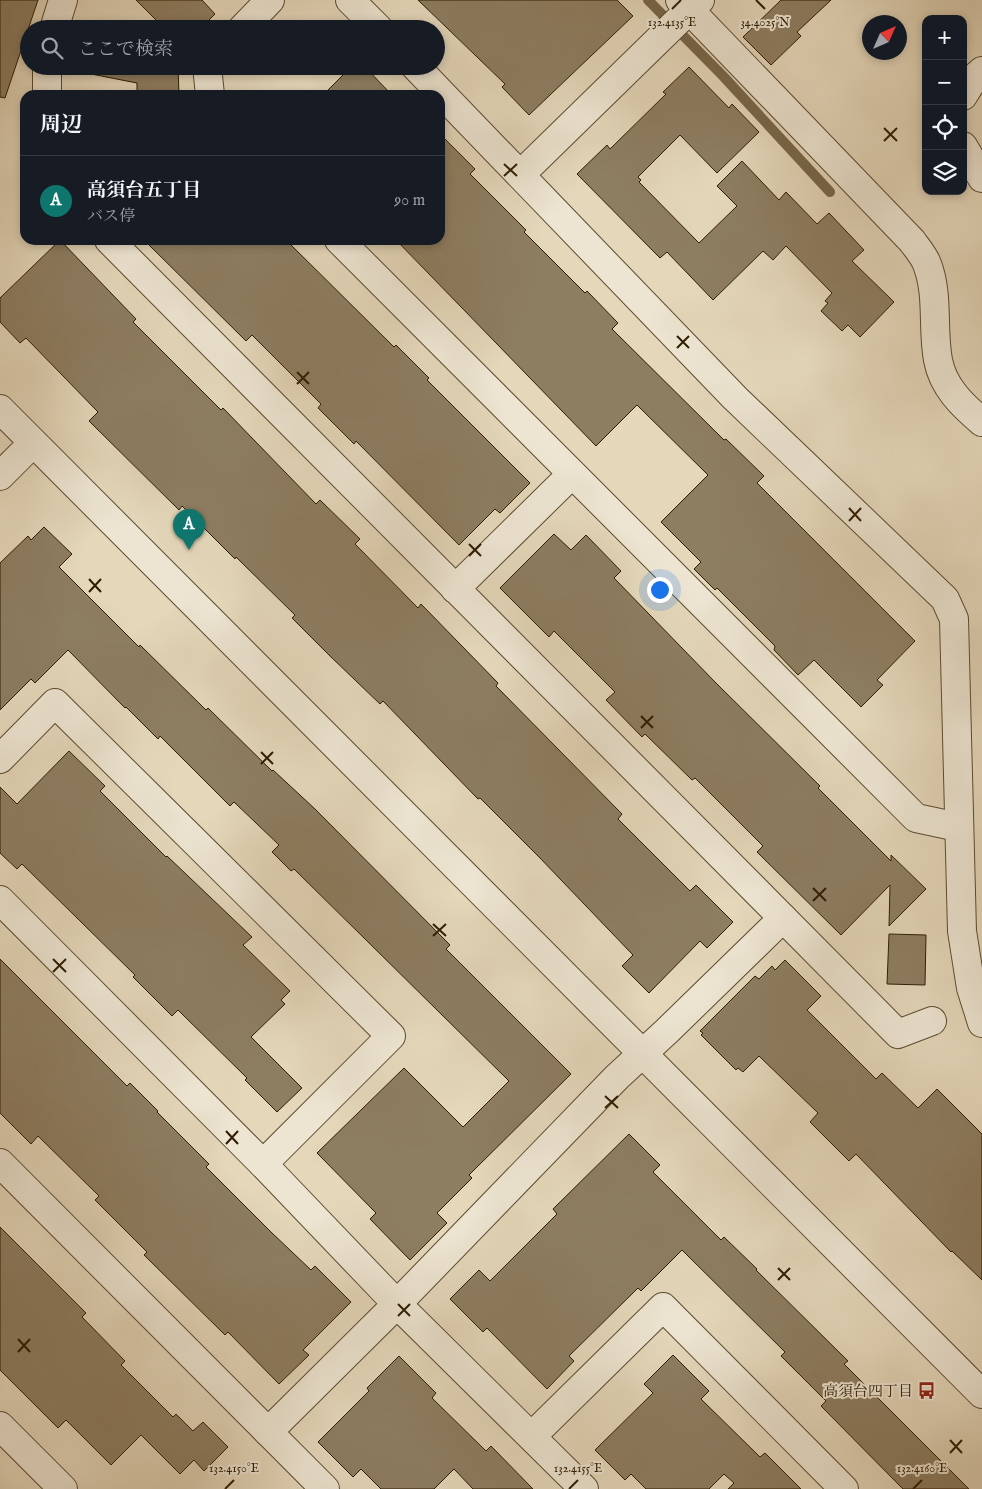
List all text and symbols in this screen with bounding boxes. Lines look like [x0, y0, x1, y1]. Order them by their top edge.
text: 132.4135°E [648, 15, 696, 30]
text: 34.4025°N [740, 15, 790, 30]
north arrow [862, 15, 907, 60]
map controls [922, 15, 967, 195]
button: + [922, 15, 967, 60]
search box [20, 20, 445, 75]
icon: search [38, 34, 66, 62]
text: ここで検索 [78, 38, 173, 62]
button: − [922, 60, 967, 105]
button: locate [922, 105, 967, 150]
text: 周辺 [40, 112, 82, 139]
button: layers [922, 150, 967, 195]
text: 高須台五丁目 [87, 179, 201, 203]
text: A [51, 191, 61, 211]
text: 90 m [394, 191, 425, 211]
text: バス停 [87, 207, 135, 227]
pin: A [173, 509, 205, 550]
your location [647, 577, 673, 603]
bus stop icon: 高須台四丁目 [917, 1381, 937, 1401]
place label: 高須台四丁目 [823, 1382, 913, 1401]
text: 132.4150°E [209, 1461, 259, 1476]
text: 132.4155°E [554, 1461, 602, 1476]
text: 132.4160°E [897, 1461, 947, 1476]

